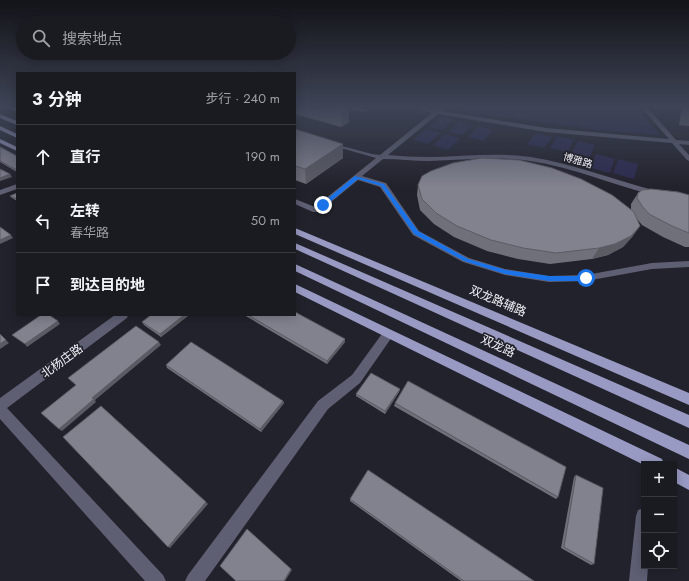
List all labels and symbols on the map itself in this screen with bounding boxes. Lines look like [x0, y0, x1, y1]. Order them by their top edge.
street label: 博雅路 [561, 149, 594, 172]
route end [314, 196, 332, 214]
route start [577, 269, 595, 287]
street label: 双龙路辅路 [467, 281, 529, 321]
street label: 双龙路 [478, 330, 518, 362]
street label: 北杨庄路 [37, 340, 87, 382]

